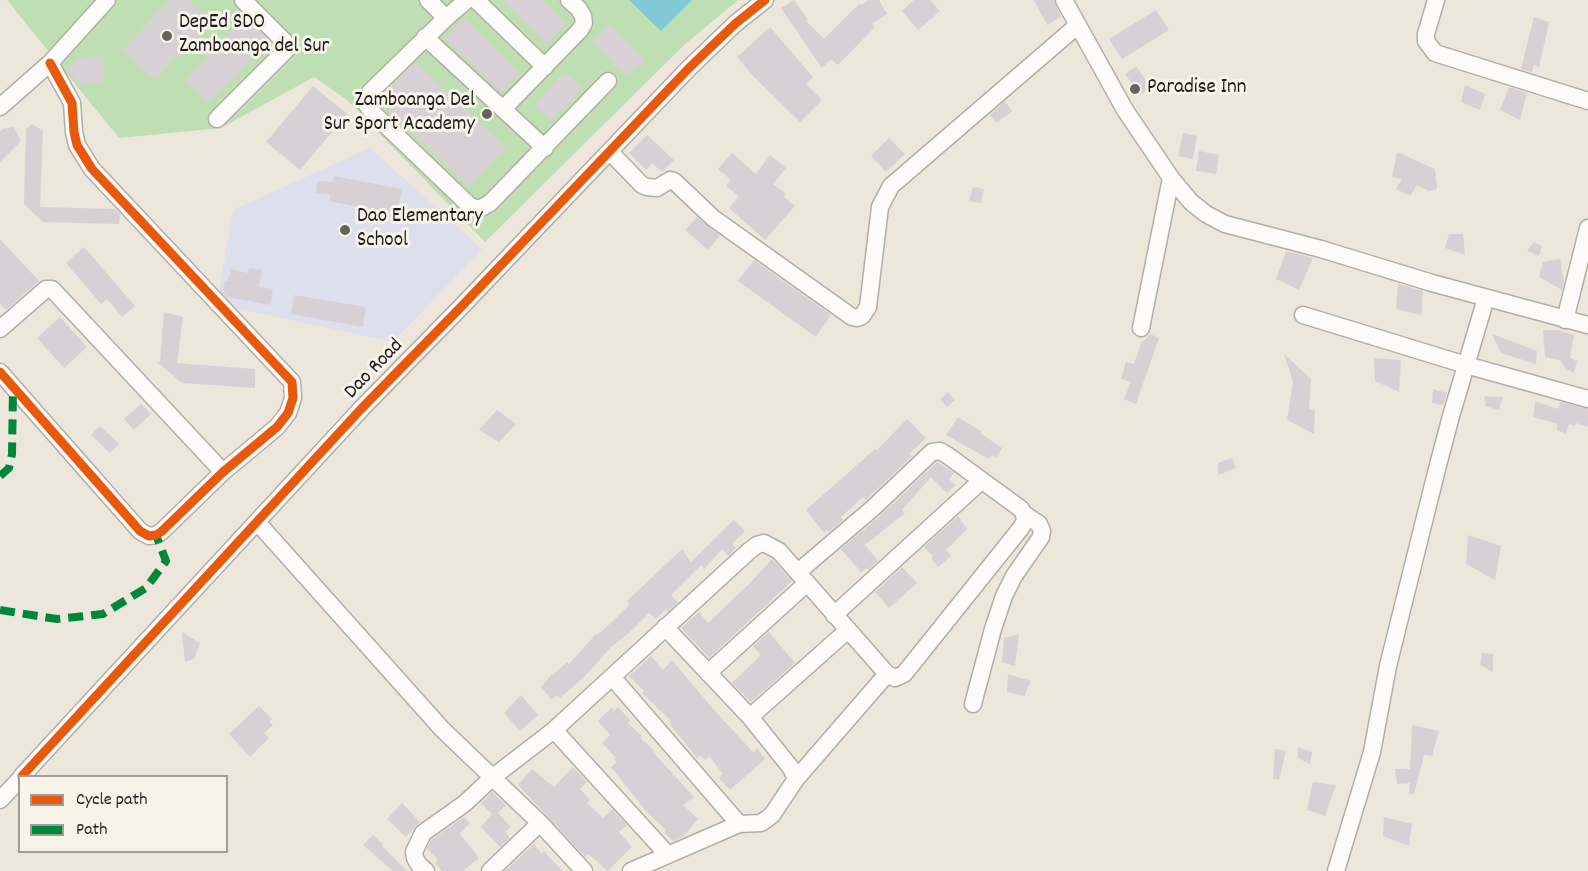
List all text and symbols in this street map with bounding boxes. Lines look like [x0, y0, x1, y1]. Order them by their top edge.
place label: DepEd SDO Zamboanga del Sur [179, 11, 329, 61]
marker: DepEd SDO Zamboanga del Sur [160, 29, 174, 43]
place label: Paradise Inn [1147, 76, 1247, 102]
marker: Paradise Inn [1128, 82, 1142, 96]
place label: Zamboanga Del Sur Sport Academy [324, 89, 475, 139]
marker: Zamboanga Del Sur Sport Academy [480, 107, 494, 121]
place label: Dao Elementary School [357, 205, 483, 255]
marker: Dao Elementary School [338, 223, 352, 237]
street label: Dao Road [340, 335, 410, 405]
legend [18, 775, 228, 853]
text: Cycle path [76, 788, 147, 813]
text: Path [76, 818, 108, 843]

